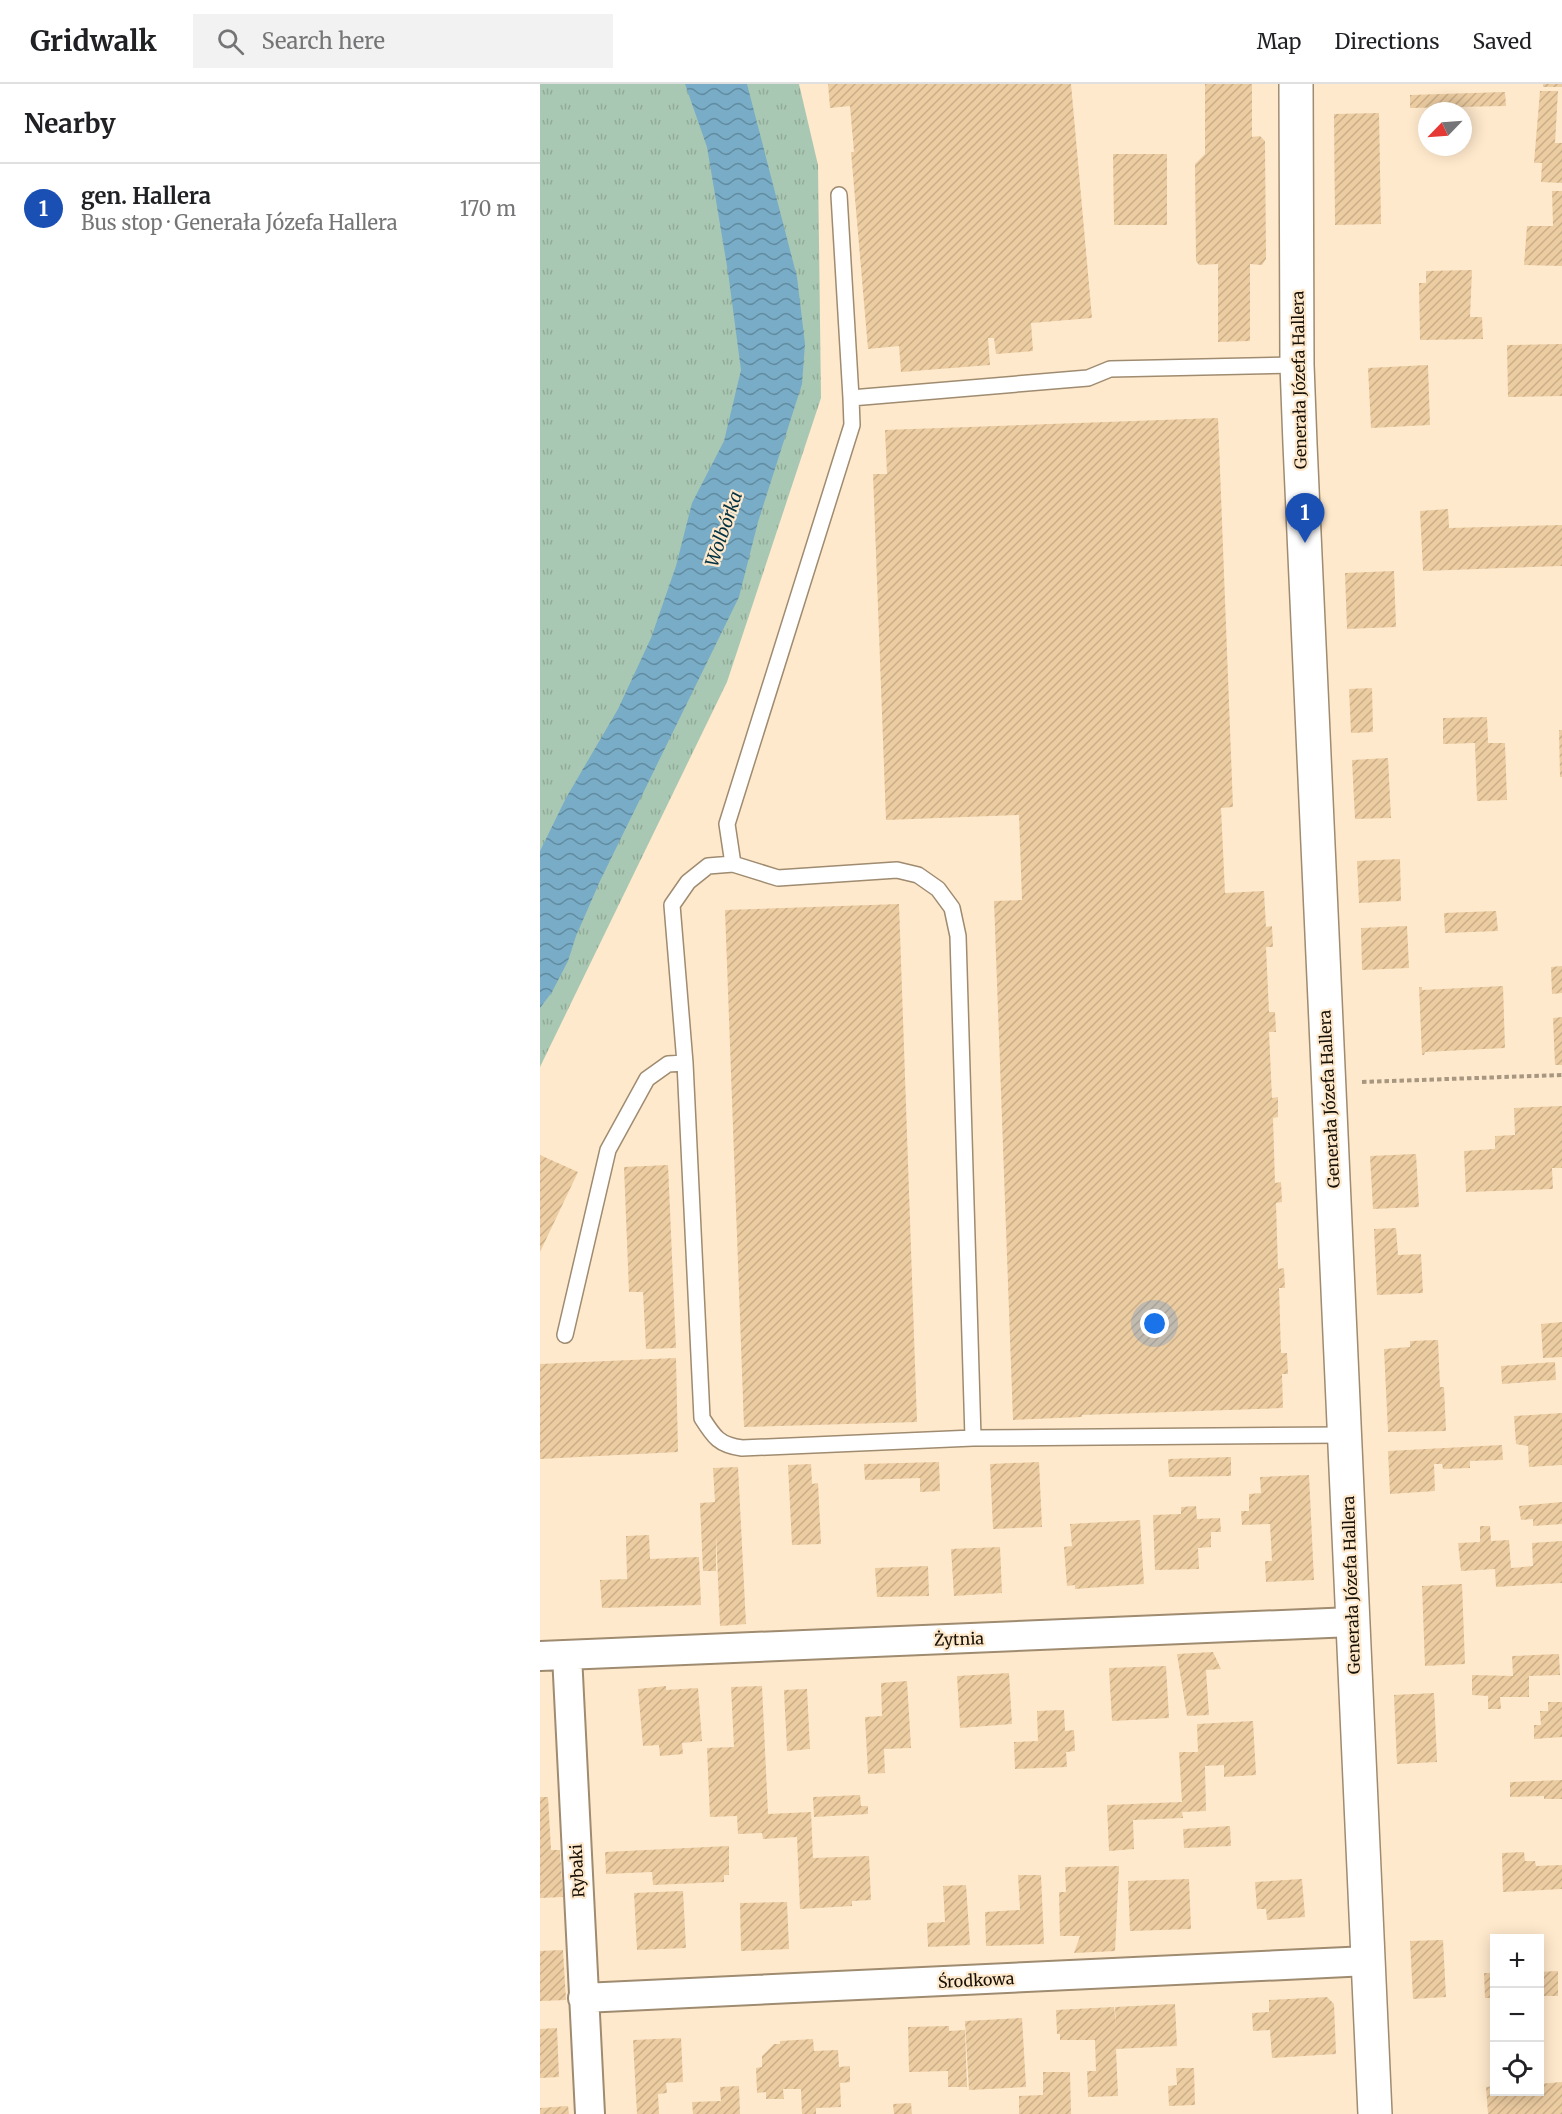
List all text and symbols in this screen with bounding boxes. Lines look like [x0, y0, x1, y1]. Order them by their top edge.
search box [193, 14, 613, 68]
text: Gridwalk [30, 23, 157, 59]
icon: search [214, 25, 247, 58]
text: Search here [262, 27, 385, 55]
text: Map [1257, 28, 1301, 55]
text: Directions [1334, 28, 1439, 55]
text: Saved [1472, 28, 1532, 55]
north arrow [1418, 102, 1472, 156]
text: Nearby [24, 107, 116, 140]
text: gen. Hallera [81, 182, 211, 210]
text: 1 [39, 196, 48, 221]
text: 170 m [460, 196, 516, 221]
text: Bus stop · Generała Józefa Hallera [81, 210, 397, 235]
street label: Generała Józefa Hallera [1287, 290, 1311, 469]
water label: Wolbórka [700, 488, 747, 570]
pin: 1 [1286, 494, 1324, 543]
street label: Generała Józefa Hallera [1314, 1009, 1344, 1189]
your location [1140, 1309, 1169, 1338]
street label: Generała Józefa Hallera [1338, 1495, 1364, 1675]
street label: Żytnia [934, 1628, 985, 1650]
street label: Rybaki [566, 1844, 588, 1898]
map controls [1490, 1934, 1544, 2096]
button: + [1490, 1934, 1544, 1988]
street label: Środkowa [937, 1968, 1015, 1992]
button: − [1490, 1988, 1544, 2042]
button: locate [1490, 2042, 1544, 2096]

